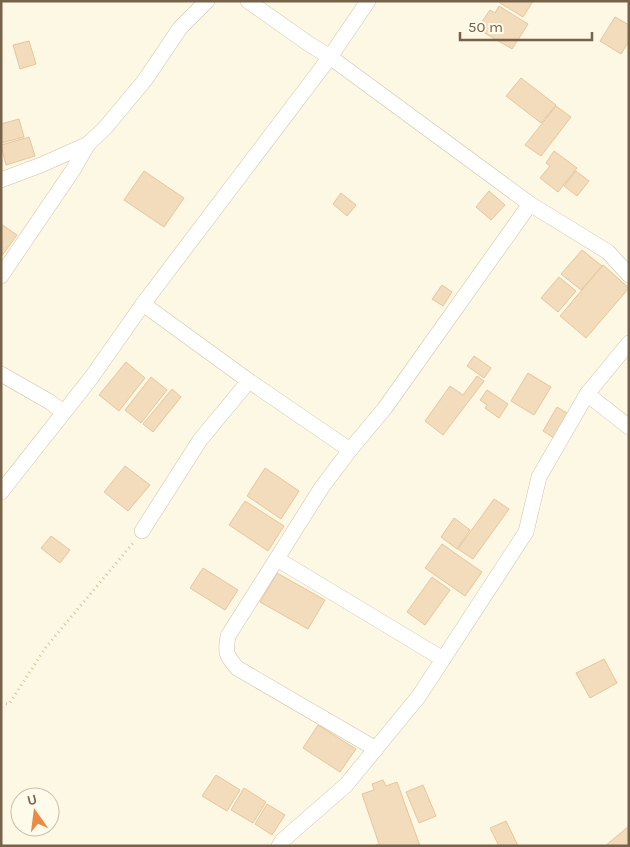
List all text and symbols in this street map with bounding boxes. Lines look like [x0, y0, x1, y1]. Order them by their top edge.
scale bar [460, 10, 592, 42]
text: 50 m [468, 18, 503, 36]
north arrow [10, 787, 60, 837]
text: U [25, 790, 39, 809]

